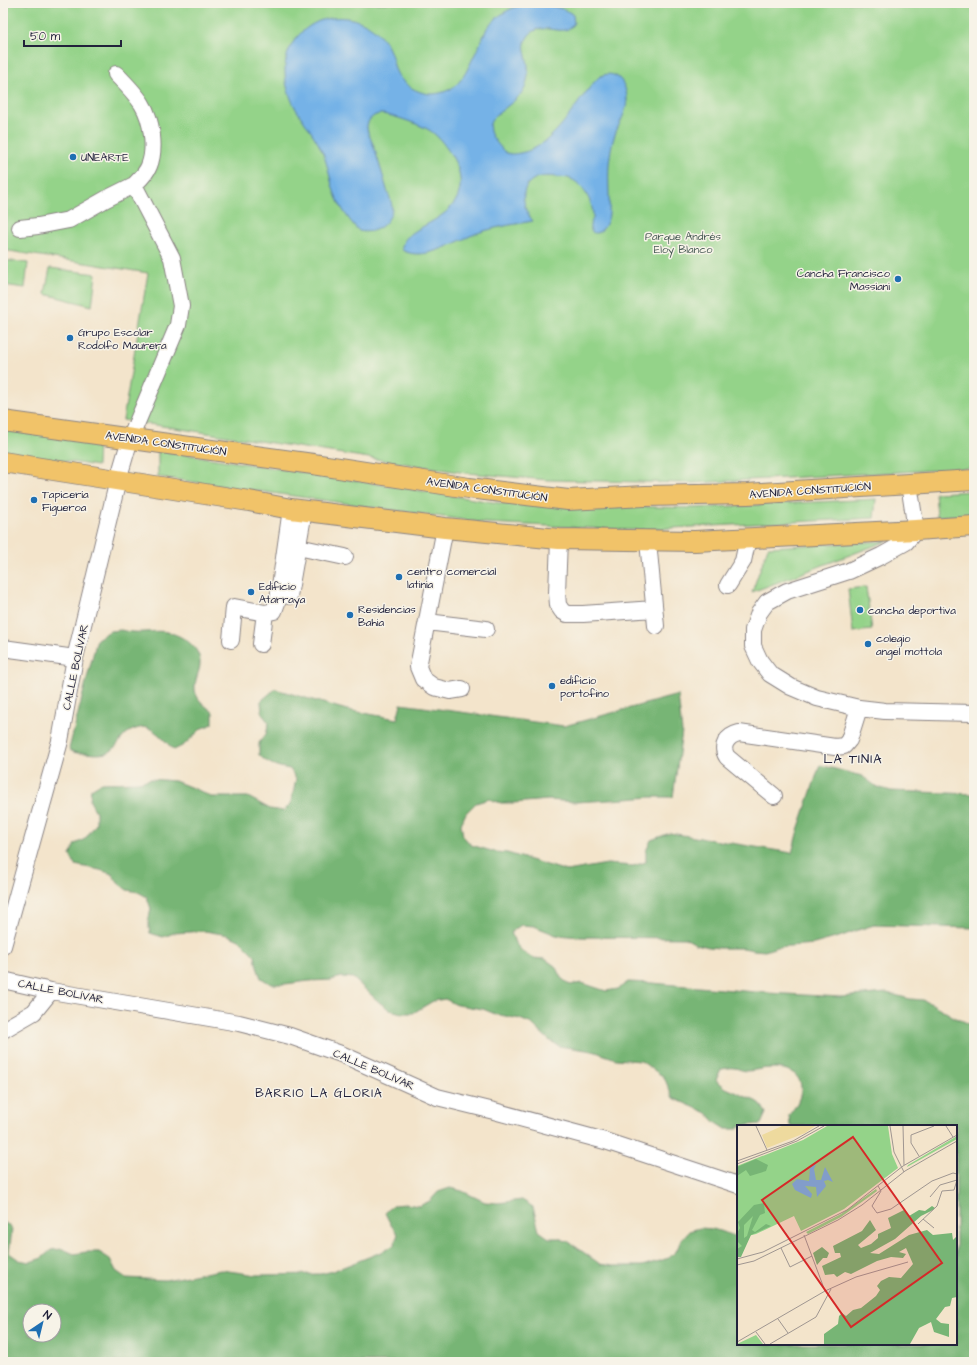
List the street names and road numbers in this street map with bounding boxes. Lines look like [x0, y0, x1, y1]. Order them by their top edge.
street label: AVENIDA CONSTITUCIÓN [104, 428, 227, 459]
street label: AVENIDA CONSTITUCIÓN [425, 474, 548, 505]
street label: AVENIDA CONSTITUCIÓN [749, 479, 872, 502]
street label: CALLE BOLÍVAR [59, 623, 92, 711]
street label: CALLE BOLÍVAR [17, 976, 105, 1007]
street label: CALLE BOLÍVAR [331, 1046, 417, 1093]

